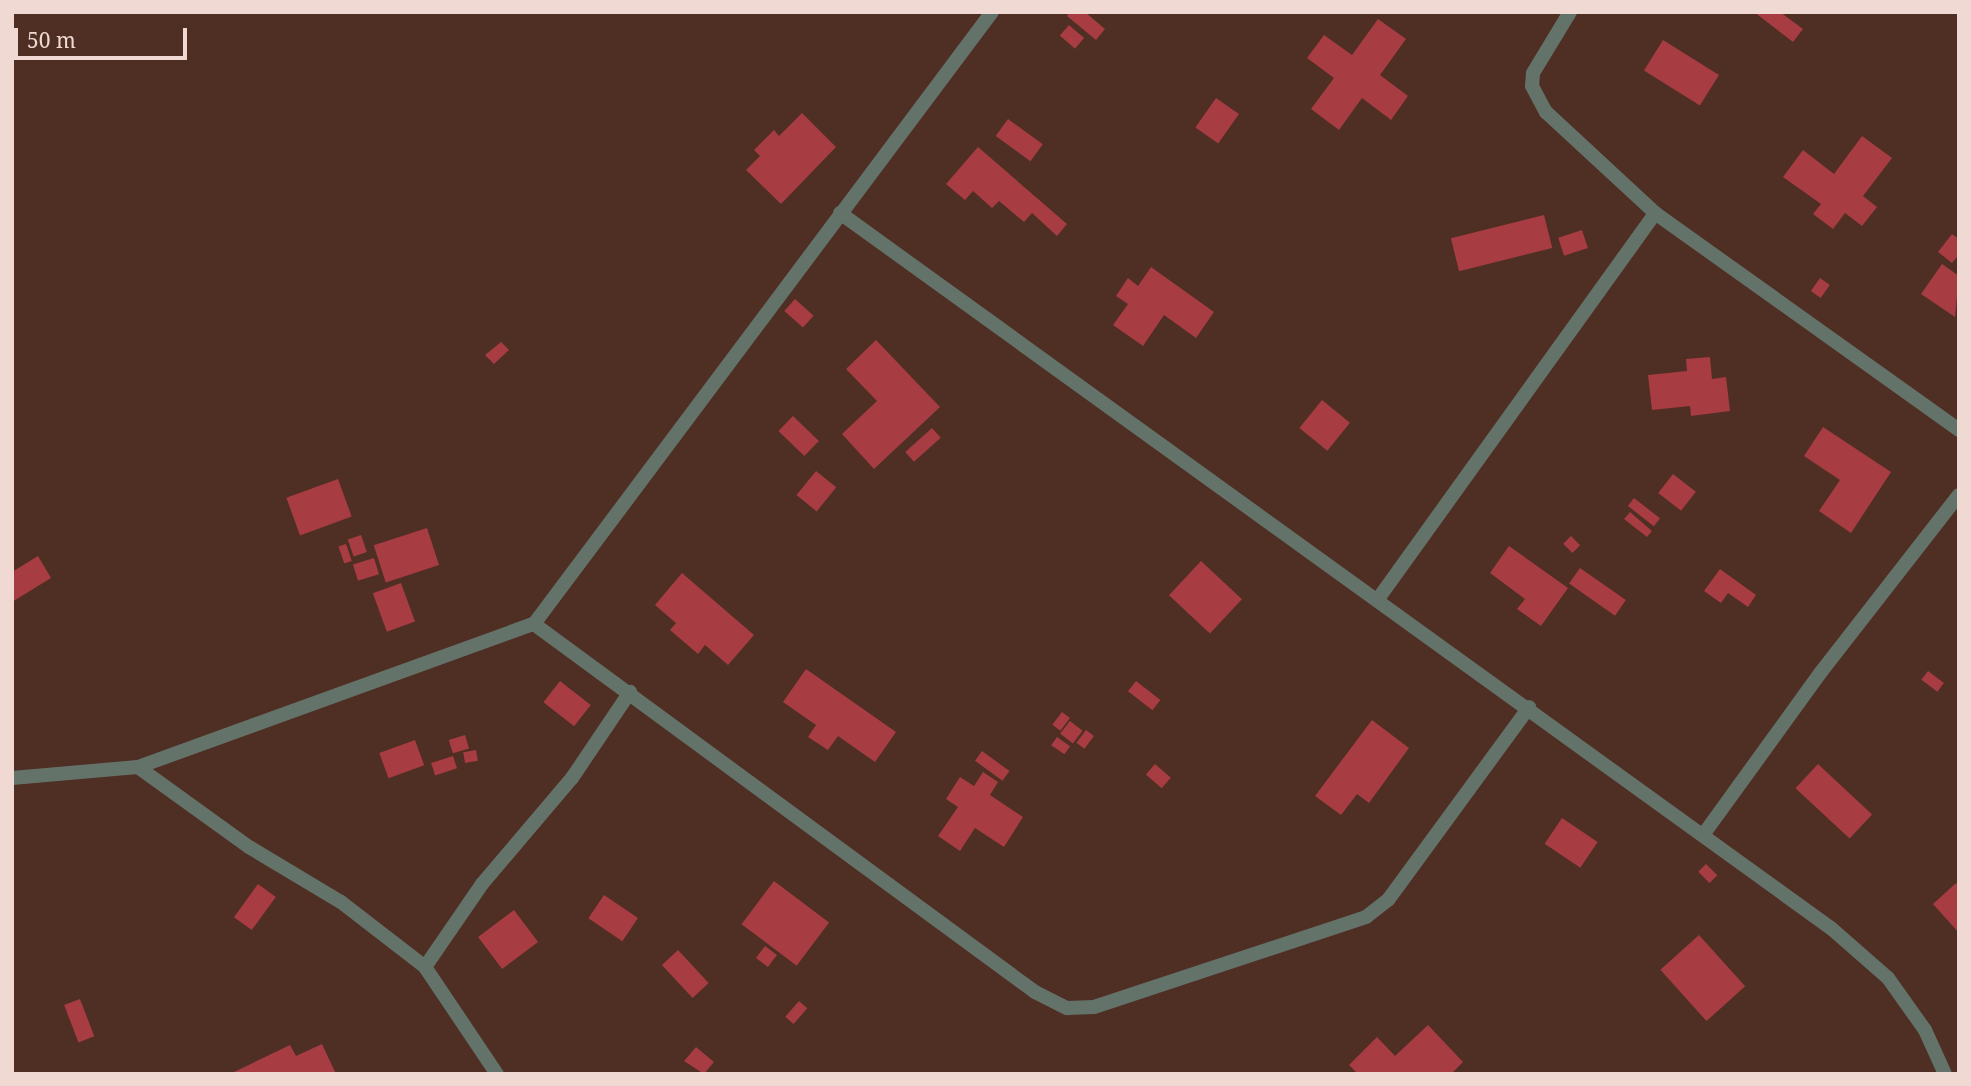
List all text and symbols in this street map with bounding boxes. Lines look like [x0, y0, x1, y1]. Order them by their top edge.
scale bar [18, 14, 191, 58]
text: 50 m [27, 26, 76, 54]

